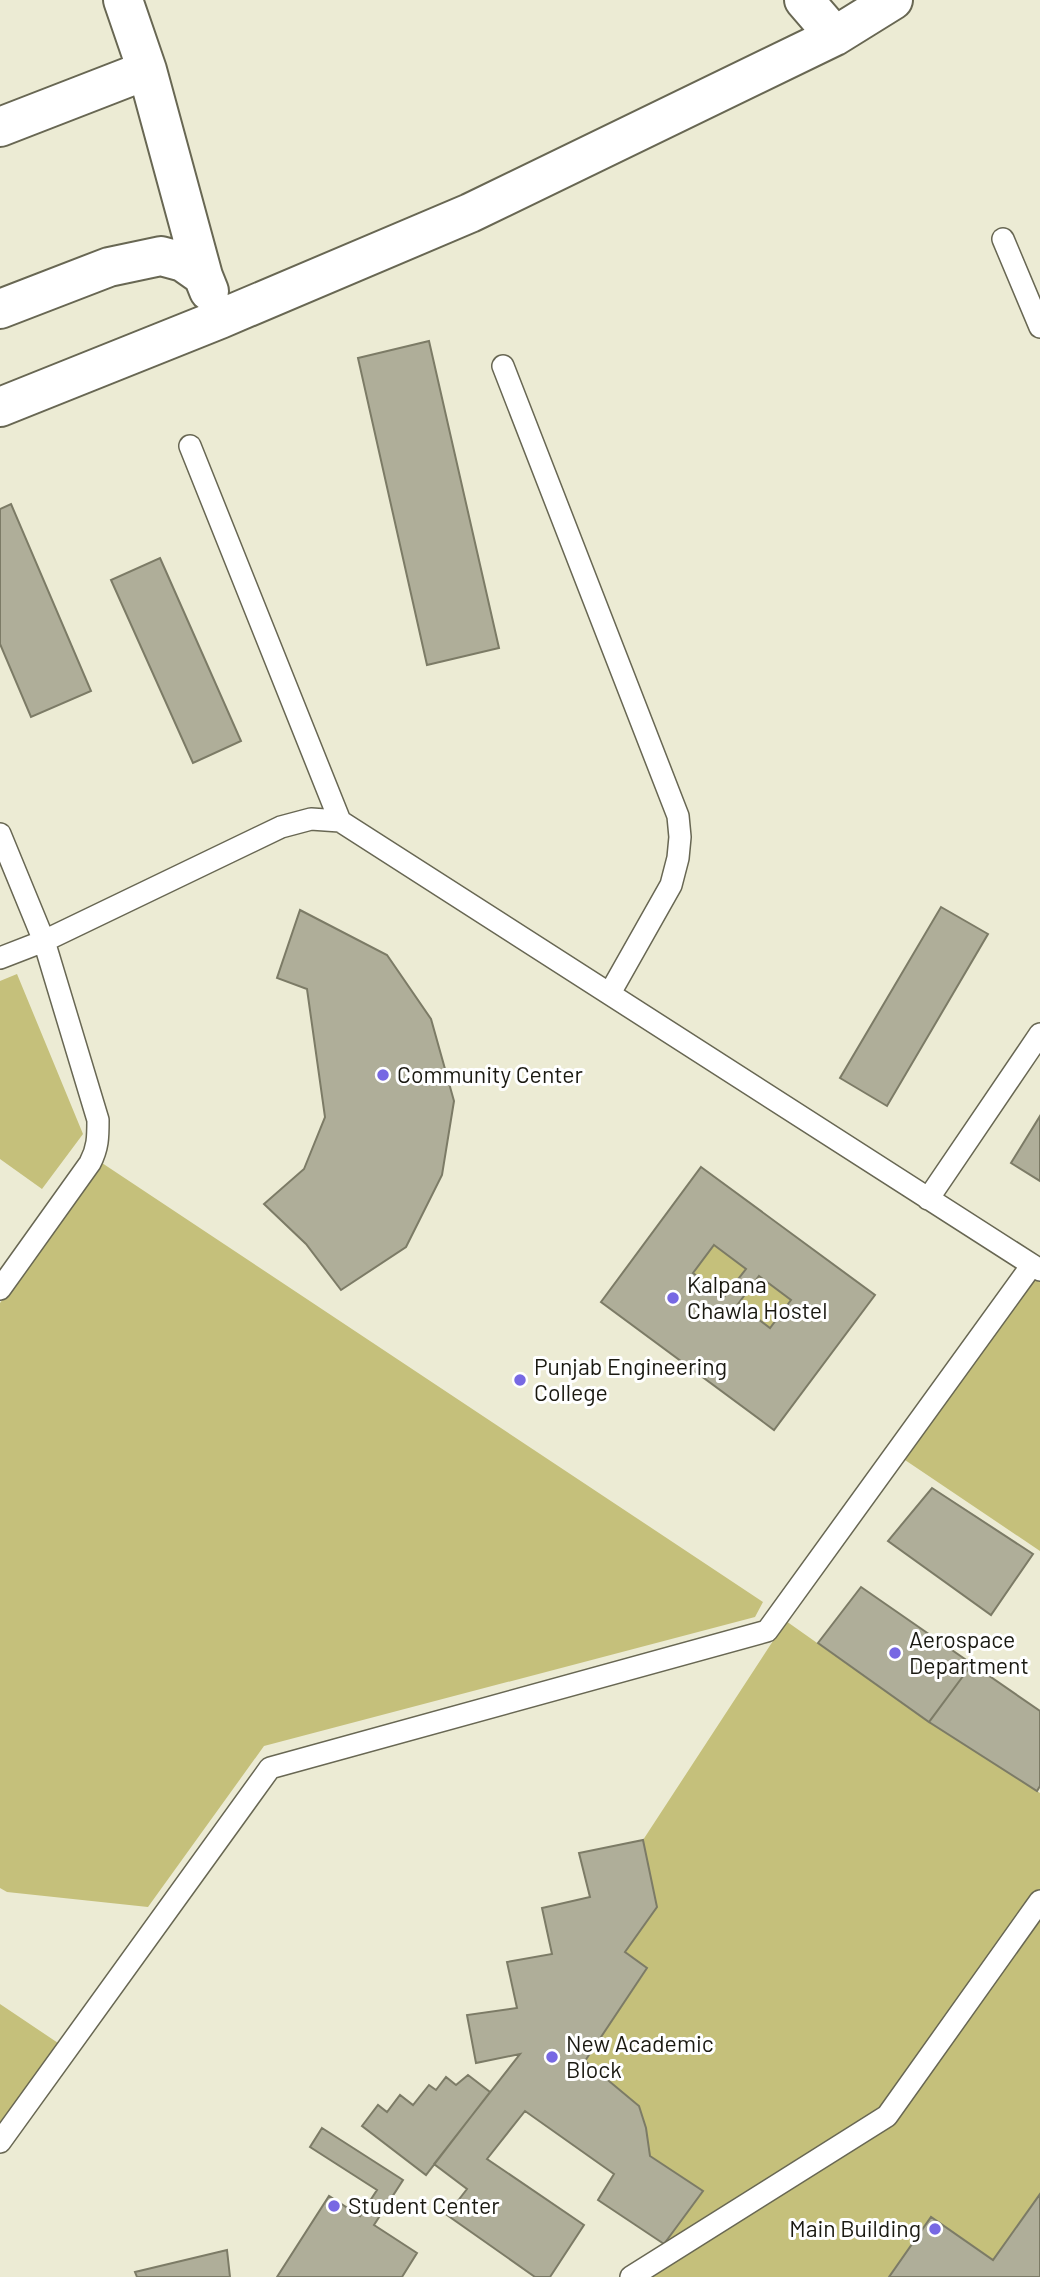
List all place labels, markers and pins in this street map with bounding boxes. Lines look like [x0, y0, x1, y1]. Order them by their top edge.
place label: Community Center [397, 1060, 584, 1088]
marker: Community Center [375, 1067, 391, 1083]
place label: Kalpana Chawla Hostel [687, 1270, 827, 1324]
marker: Kalpana Chawla Hostel [665, 1290, 681, 1306]
place label: Punjab Engineering College [534, 1352, 727, 1406]
marker: Punjab Engineering College [512, 1372, 528, 1388]
place label: Aerospace Department [909, 1625, 1029, 1679]
marker: Aerospace Department [887, 1645, 903, 1661]
place label: New Academic Block [566, 2029, 714, 2083]
marker: New Academic Block [544, 2049, 560, 2065]
place label: Student Center [348, 2191, 500, 2219]
marker: Student Center [326, 2198, 342, 2214]
place label: Main Building [789, 2214, 921, 2242]
marker: Main Building [927, 2221, 943, 2237]

